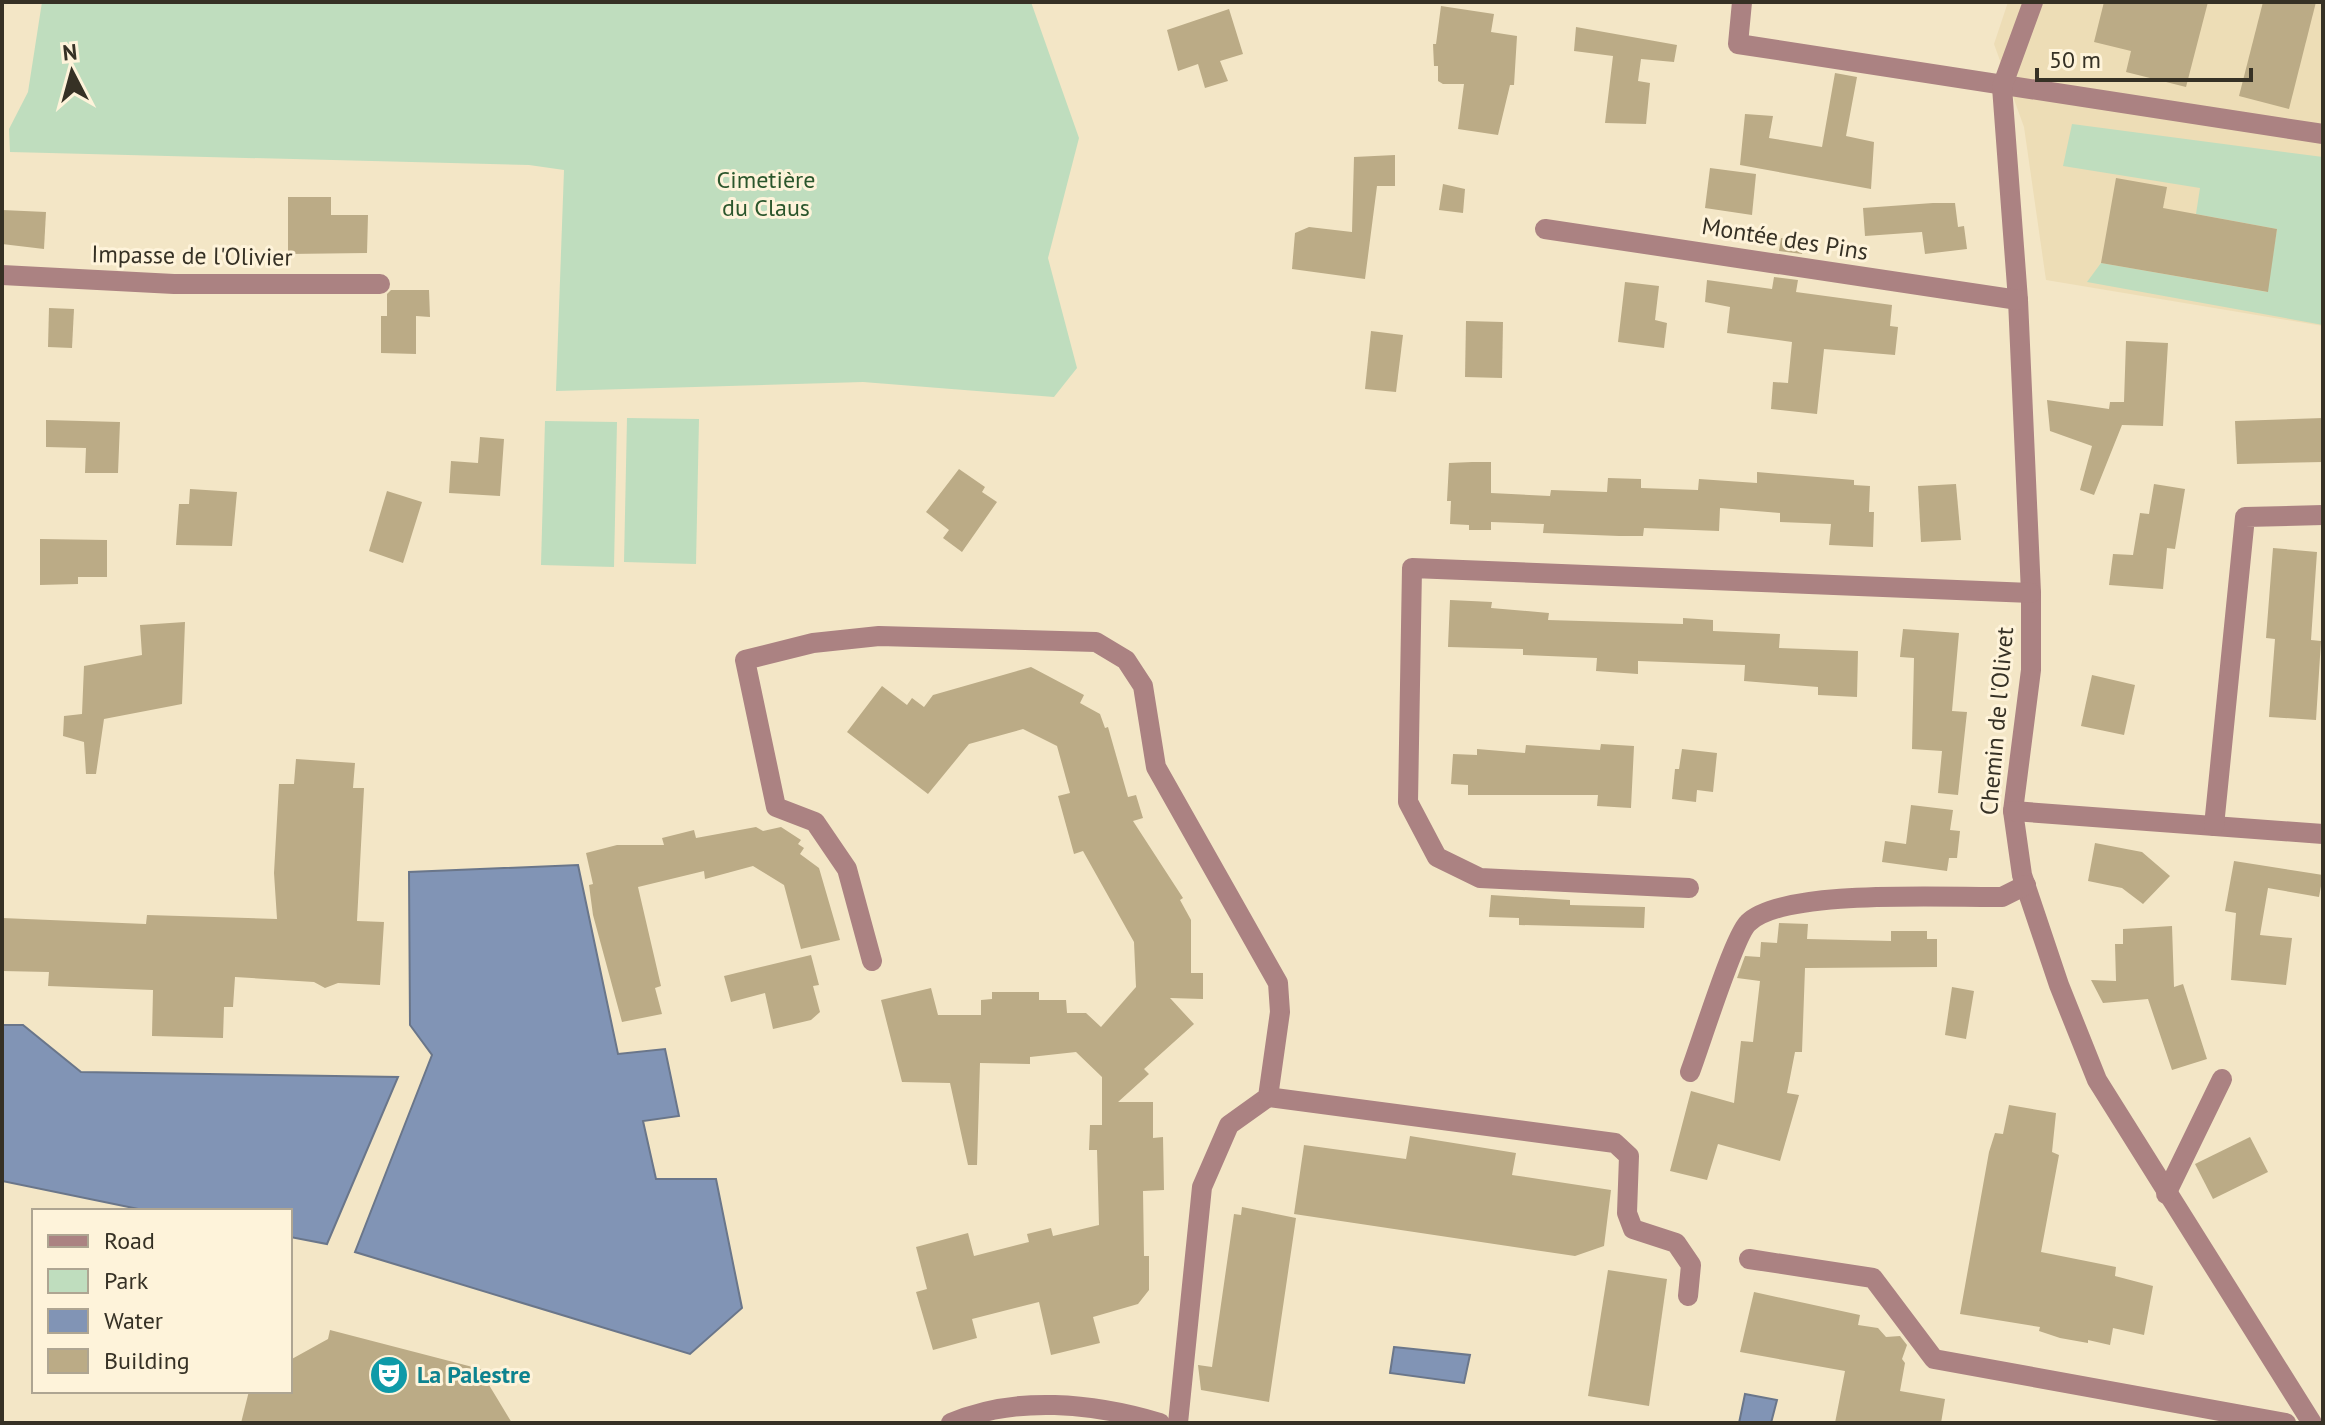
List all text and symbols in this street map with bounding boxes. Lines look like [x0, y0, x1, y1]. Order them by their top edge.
north arrow [32, 32, 112, 112]
scale bar [2037, 32, 2251, 82]
text: N [61, 37, 79, 67]
text: 50 m [2049, 44, 2101, 75]
park label: Cimetière du Claus [717, 164, 815, 223]
street label: Montée des Pins [1700, 210, 1871, 267]
street label: Impasse de l'Olivier [91, 238, 293, 273]
street label: Chemin de l'Olivet [1973, 626, 2020, 816]
legend [32, 1209, 292, 1393]
text: Road [104, 1225, 155, 1256]
text: Park [104, 1265, 149, 1296]
text: Water [104, 1305, 163, 1336]
text: Building [104, 1345, 190, 1376]
theatre icon: La Palestre [368, 1354, 410, 1396]
place label: La Palestre [417, 1359, 531, 1390]

